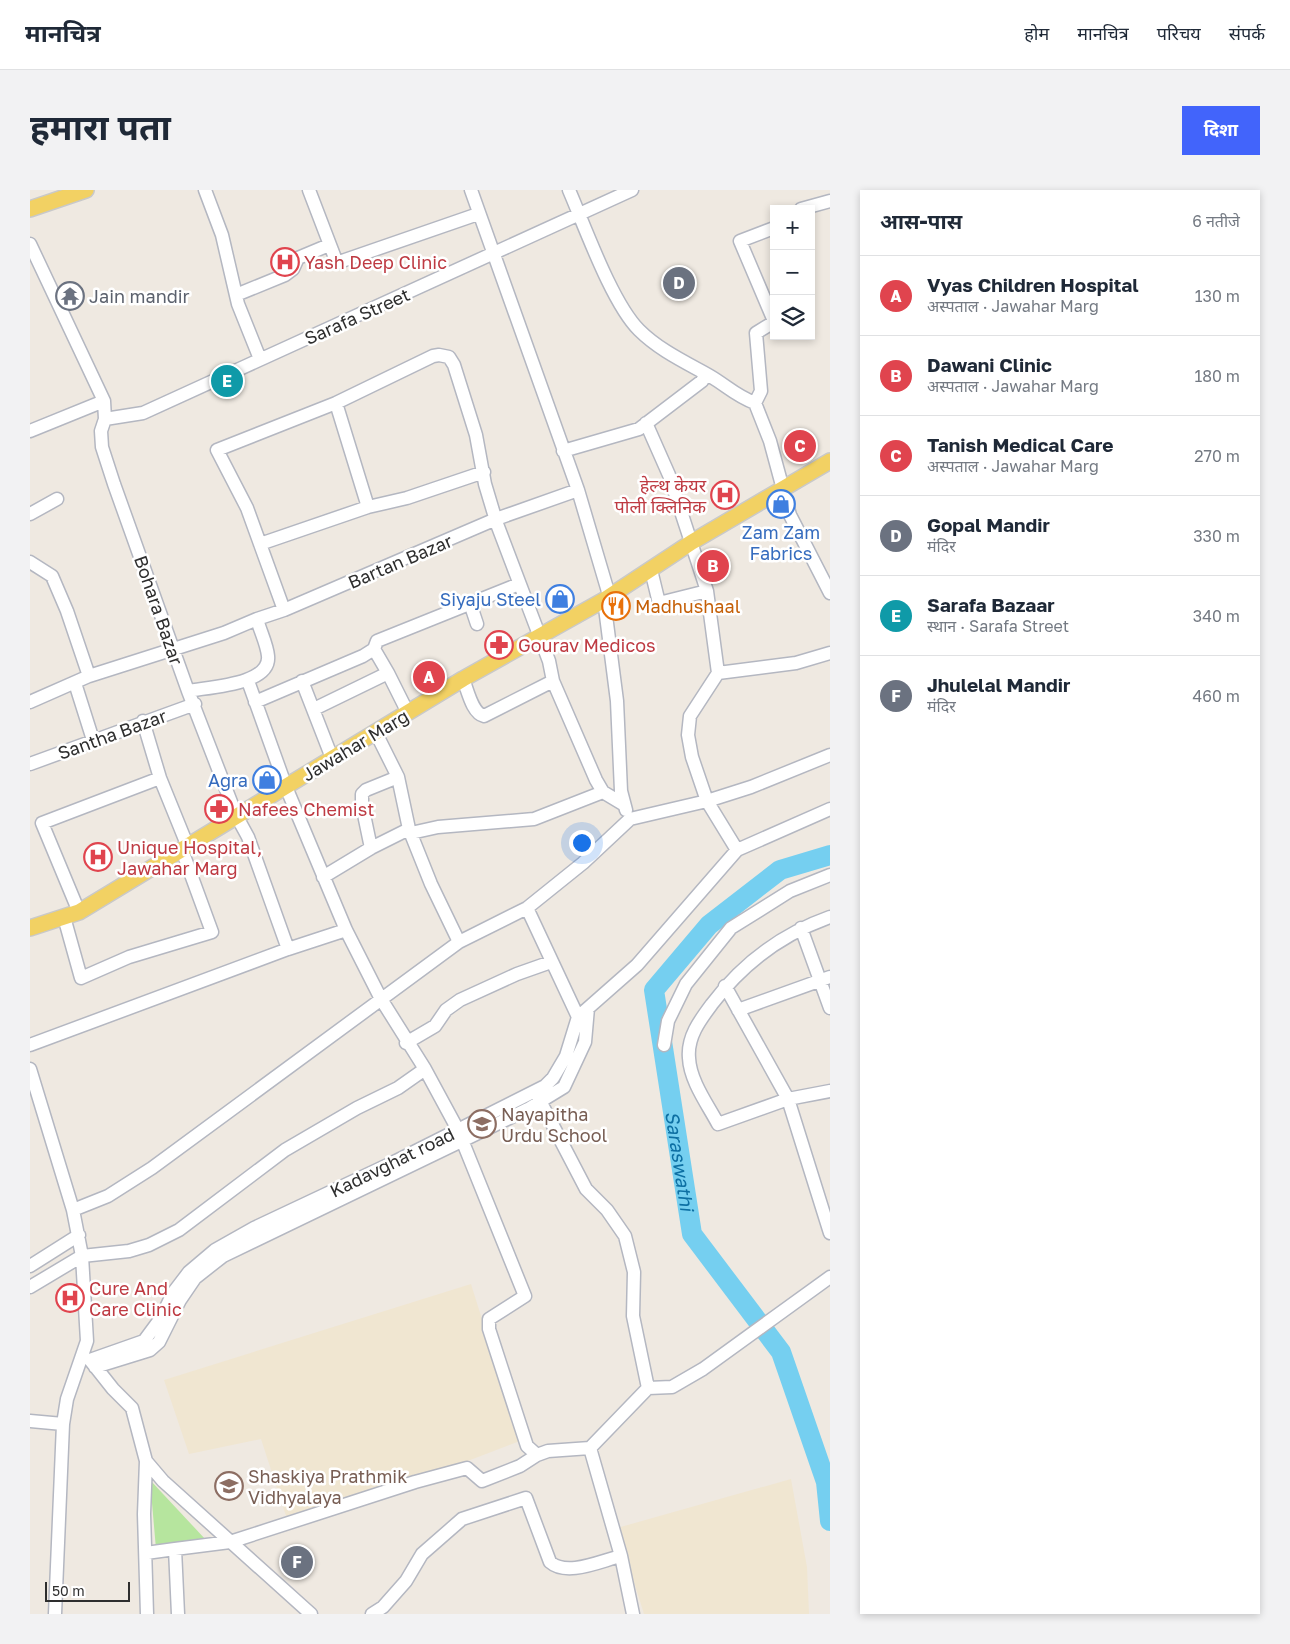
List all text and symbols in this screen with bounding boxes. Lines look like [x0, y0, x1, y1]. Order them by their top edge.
text: मानचित्र [25, 18, 101, 47]
text: होम [1024, 22, 1049, 44]
text: मानचित्र [1077, 22, 1129, 44]
text: परिचय [1157, 22, 1201, 44]
text: संपर्क [1229, 22, 1265, 44]
text: हमारा पता [30, 106, 171, 148]
button: दिशा [1182, 106, 1260, 155]
map controls [770, 205, 815, 340]
button: + [770, 205, 815, 250]
text: आस-पास [880, 208, 962, 234]
text: 6 नतीजे [1192, 211, 1240, 231]
hospital icon: Yash Deep Clinic [270, 247, 300, 277]
button: − [770, 250, 815, 295]
place label: Yash Deep Clinic [304, 251, 447, 273]
pin: D [663, 264, 695, 302]
text: Vyas Children Hospital [927, 273, 1139, 296]
temple icon: Jain mandir [55, 281, 85, 311]
street label: Sarafa Street [301, 283, 413, 349]
place label: Jain mandir [89, 285, 190, 307]
text: A [890, 286, 902, 306]
text: 130 m [1195, 286, 1240, 306]
button: layers [770, 295, 815, 340]
text: अस्पताल · Jawahar Marg [927, 296, 1099, 316]
text: Dawani Clinic [927, 353, 1052, 376]
pin: E [211, 362, 243, 400]
text: B [890, 366, 902, 386]
text: 180 m [1194, 366, 1240, 386]
text: अस्पताल · Jawahar Marg [927, 376, 1099, 396]
pin: C [784, 427, 816, 465]
text: Tanish Medical Care [927, 433, 1113, 456]
text: C [890, 446, 902, 466]
text: 270 m [1194, 446, 1240, 466]
text: अस्पताल · Jawahar Marg [927, 456, 1099, 476]
place label: हेल्थ केयर पोली क्लिनिक [615, 474, 707, 517]
hospital icon: हेल्थ केयर पोली क्लिनिक [710, 480, 740, 510]
shop icon: Zam Zam Fabrics [766, 489, 796, 519]
text: Gopal Mandir [927, 513, 1050, 536]
place label: Zam Zam Fabrics [742, 521, 820, 564]
text: D [890, 526, 902, 546]
text: 330 m [1193, 526, 1240, 546]
street label: Bartan Bazar [345, 529, 455, 593]
text: मंदिर [927, 536, 956, 556]
pin: B [697, 547, 729, 585]
street label: Bohara Bazar [130, 552, 188, 668]
shop icon: Siyaju Steel [545, 584, 575, 614]
place label: Siyaju Steel [440, 588, 541, 610]
restaurant icon: Madhushaal [601, 591, 631, 621]
text: Sarafa Bazaar [927, 593, 1055, 616]
place label: Madhushaal [635, 595, 741, 617]
text: E [891, 606, 901, 626]
text: 340 m [1193, 606, 1240, 626]
text: स्थान · Sarafa Street [927, 616, 1069, 636]
pharmacy icon: Gourav Medicos [484, 630, 514, 660]
place label: Gourav Medicos [518, 634, 656, 656]
pin: A [413, 658, 445, 696]
text: Jhulelal Mandir [927, 673, 1070, 696]
text: F [891, 686, 901, 706]
text: 460 m [1192, 686, 1240, 706]
text: मंदिर [927, 696, 956, 716]
street label: Santha Bazar [55, 704, 169, 764]
street label: Jawahar Marg [298, 704, 412, 786]
shop icon: Agra [252, 765, 282, 795]
place label: Agra [208, 769, 248, 791]
pharmacy icon: Nafees Chemist [204, 794, 234, 824]
place label: Nafees Chemist [238, 798, 374, 820]
your location [569, 830, 595, 856]
place label: Unique Hospital, Jawahar Marg [117, 836, 262, 879]
hospital icon: Unique Hospital, Jawahar Marg [83, 842, 113, 872]
place label: Nayapitha Urdu School [501, 1103, 607, 1146]
school or university icon: Nayapitha Urdu School [467, 1109, 497, 1139]
water label: Saraswathi [661, 1109, 700, 1214]
street label: Kadavghat road [326, 1122, 458, 1202]
place label: Cure And Care Clinic [89, 1277, 182, 1320]
hospital icon: Cure And Care Clinic [55, 1283, 85, 1313]
place label: Shaskiya Prathmik Vidhyalaya [248, 1465, 407, 1508]
school or university icon: Shaskiya Prathmik Vidhyalaya [214, 1471, 244, 1501]
pin: F [281, 1543, 313, 1581]
scale bar [45, 1579, 130, 1602]
text: 50 m [52, 1582, 85, 1599]

